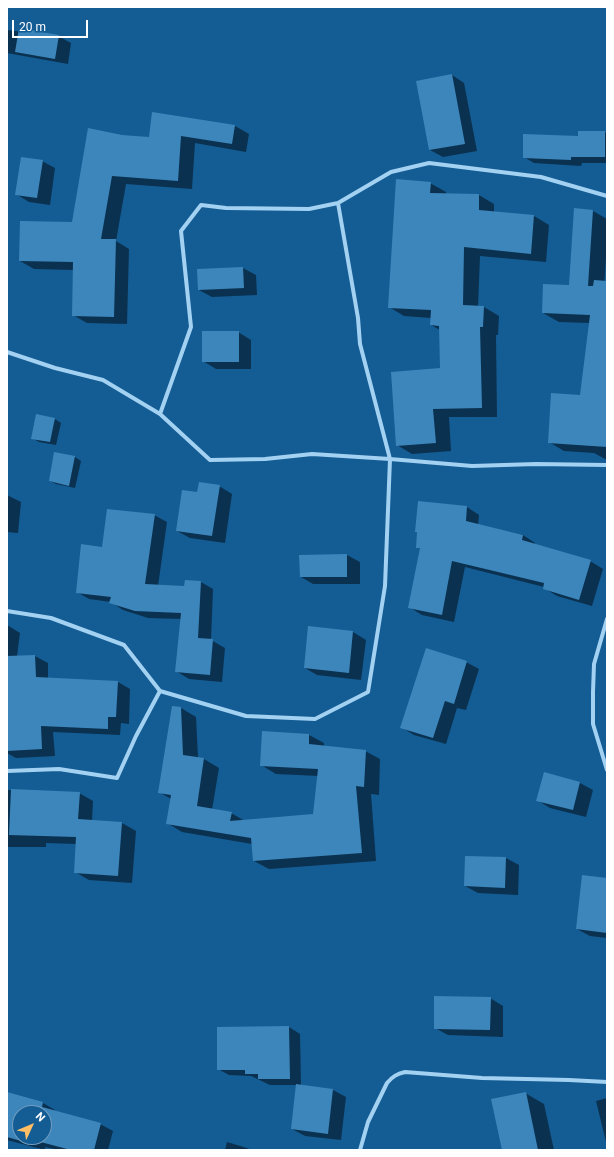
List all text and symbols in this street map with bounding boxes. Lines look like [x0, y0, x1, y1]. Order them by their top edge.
scale bar [14, 12, 90, 38]
text: 20 m [19, 20, 46, 34]
north arrow [12, 1105, 52, 1145]
text: N [33, 1110, 48, 1124]

